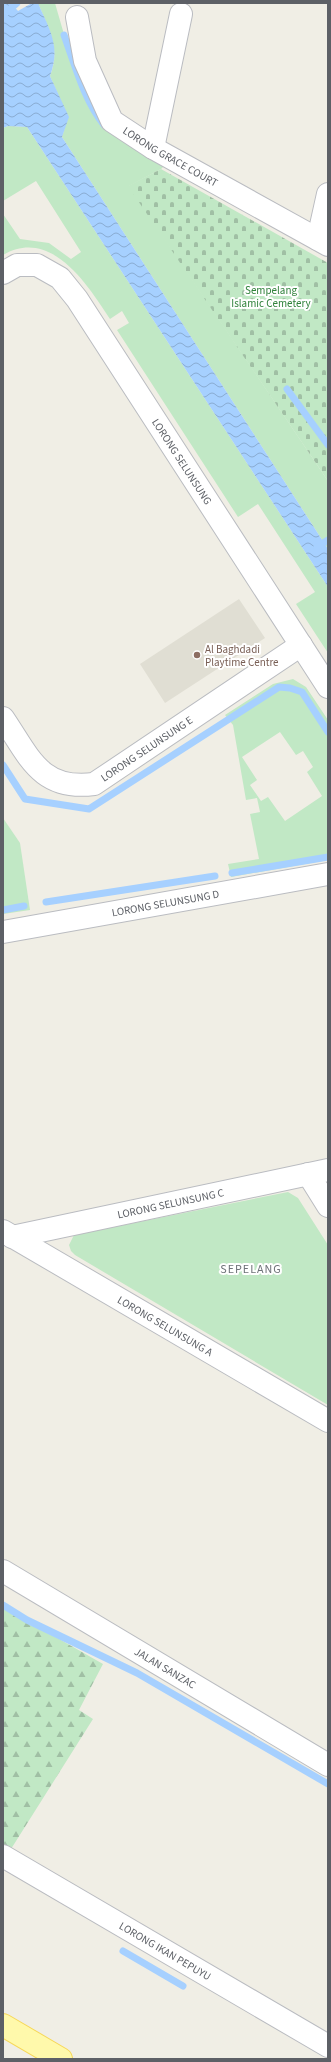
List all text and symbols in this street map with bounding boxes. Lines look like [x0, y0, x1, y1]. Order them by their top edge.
street label: LORONG GRACE COURT [120, 123, 221, 190]
park label: Sempelang Islamic Cemetery [231, 283, 311, 311]
street label: LORONG SELUNSUNG [149, 415, 216, 508]
place label: Al Baghdadi Playtime Centre [205, 642, 279, 670]
marker: Al Baghdadi Playtime Centre [192, 650, 202, 660]
street label: LORONG SELUNSUNG E [98, 712, 196, 785]
street label: LORONG SELUNSUNG D [111, 886, 221, 920]
street label: LORONG SELUNSUNG C [116, 1185, 225, 1222]
district label: SEPELANG [220, 1261, 282, 1278]
street label: LORONG SELUNSUNG A [115, 1292, 216, 1360]
street label: JALAN SANZAC [132, 1644, 199, 1692]
street label: LORONG IKAN PEPUYU [117, 1918, 214, 1984]

